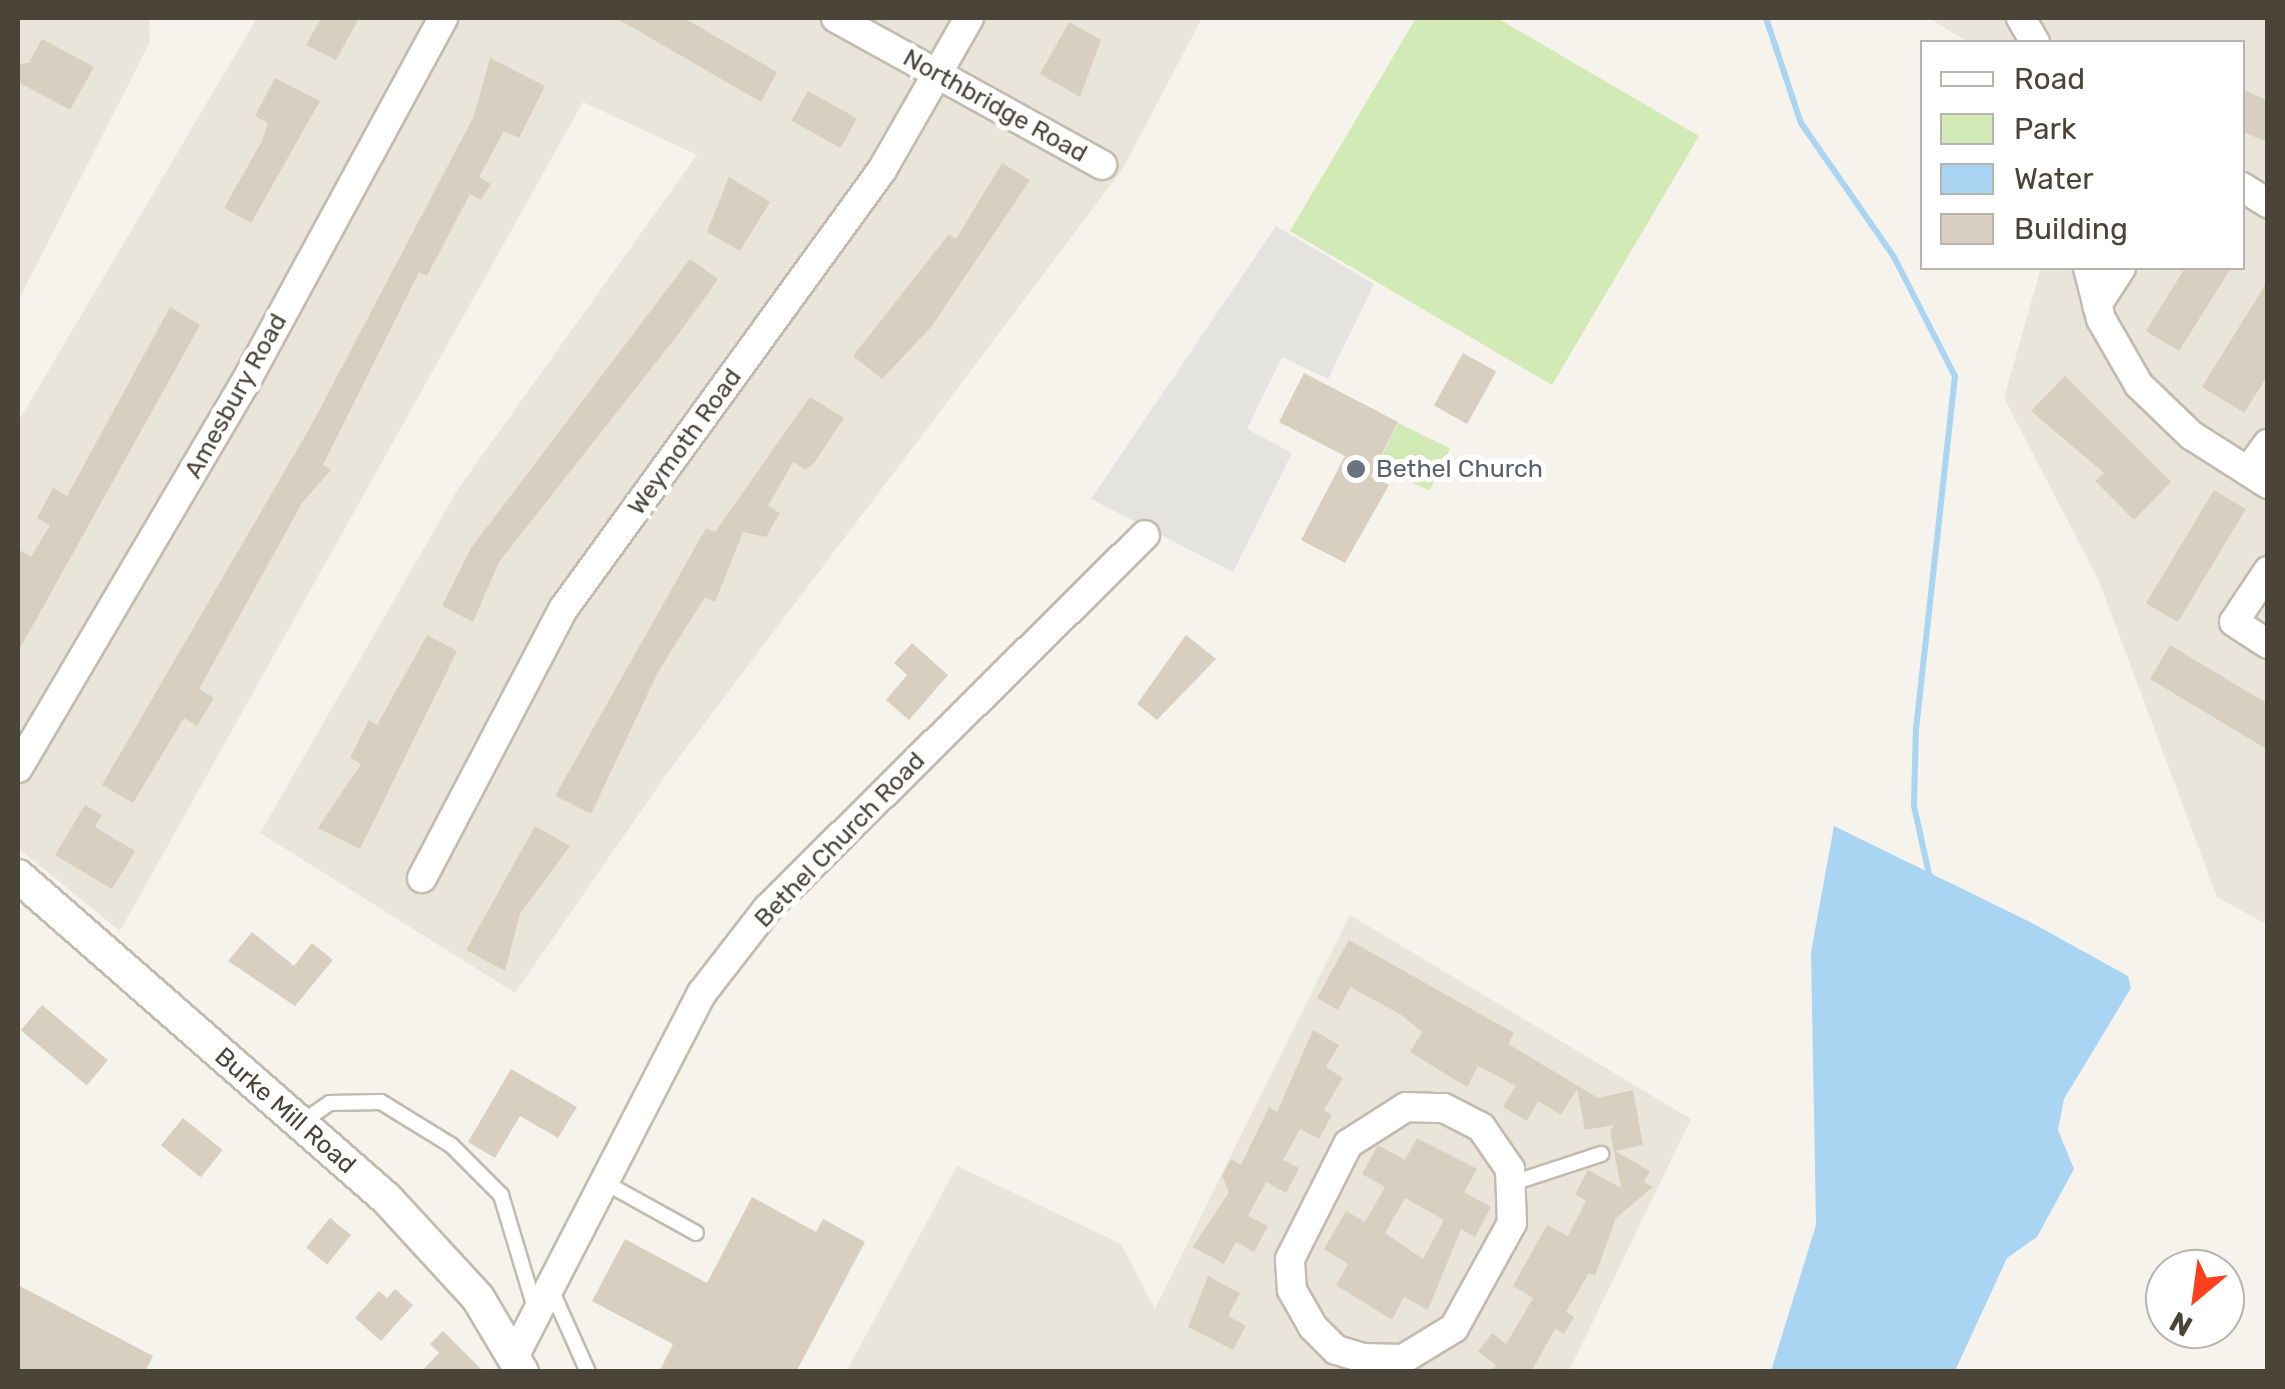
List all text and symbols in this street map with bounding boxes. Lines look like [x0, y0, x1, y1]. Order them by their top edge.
legend [1920, 40, 2245, 270]
street label: Northbridge Road [898, 43, 1092, 169]
text: Road [2014, 61, 2085, 97]
text: Park [2014, 111, 2076, 147]
text: Water [2014, 161, 2094, 197]
text: Building [2014, 211, 2128, 247]
street label: Amesbury Road [178, 308, 294, 484]
street label: Weymoth Road [622, 363, 748, 521]
place label: Bethel Church [1376, 454, 1543, 484]
marker: Bethel Church [1345, 458, 1367, 480]
street label: Bethel Church Road [748, 746, 932, 934]
street label: Burke Mill Road [208, 1042, 362, 1180]
north arrow [2145, 1249, 2245, 1349]
text: N [2164, 1305, 2198, 1343]

